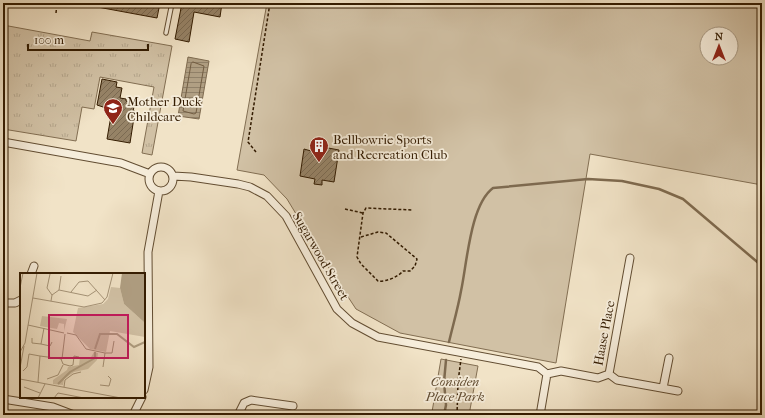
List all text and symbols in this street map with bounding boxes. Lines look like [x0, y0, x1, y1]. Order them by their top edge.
scale bar [28, 26, 148, 52]
north arrow [699, 26, 739, 66]
text: N [715, 30, 724, 43]
text: 100 m [34, 33, 64, 47]
place label: Mother Duck Childcare [127, 94, 202, 124]
school or university icon: Mother Duck Childcare [102, 97, 124, 125]
place label: Bellbowrie Sports and Recreation Club [333, 132, 447, 162]
building icon: Bellbowrie Sports and Recreation Club [308, 135, 330, 163]
street label: Sugarwood Street [290, 209, 353, 303]
inset map [20, 273, 145, 398]
street label: Haase Place [590, 299, 618, 367]
park label: Considen Place Park [424, 374, 485, 404]

